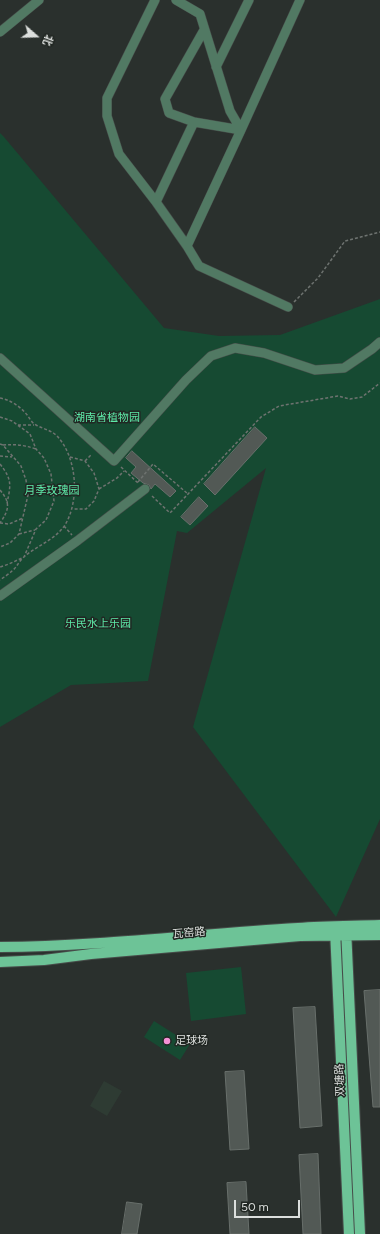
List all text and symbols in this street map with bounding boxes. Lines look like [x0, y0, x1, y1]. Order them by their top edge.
north arrow [16, 16, 56, 56]
text: 北 [40, 33, 56, 48]
park label: 湖南省植物园 [74, 411, 140, 425]
park label: 月季玫瑰园 [25, 484, 79, 498]
park label: 乐民水上乐园 [65, 617, 131, 631]
street label: 瓦窑路 [172, 925, 206, 941]
place label: 足球场 [175, 1034, 208, 1048]
marker: 足球场 [162, 1036, 172, 1046]
street label: 双塘路 [333, 1063, 347, 1097]
scale bar [236, 1192, 302, 1218]
text: 50 m [241, 1200, 269, 1214]

